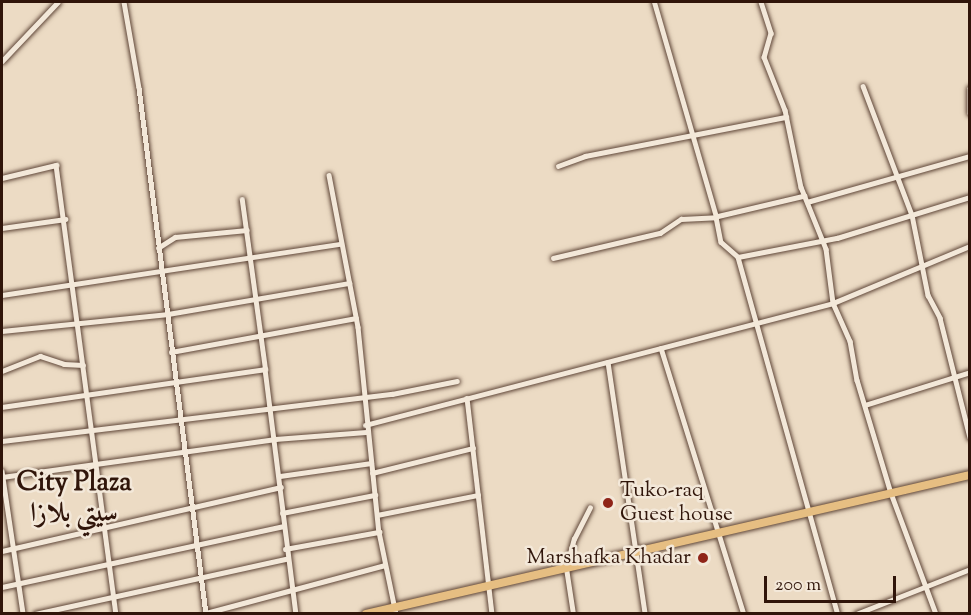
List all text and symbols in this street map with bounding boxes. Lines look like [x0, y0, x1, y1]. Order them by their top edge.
district label: City Plaza سيتي بلازا [16, 467, 132, 530]
place label: Tuko-raq Guest house [620, 478, 733, 528]
marker: Tuko-raq Guest house [601, 496, 615, 510]
place label: Marshafka Khadar [527, 545, 691, 571]
marker: Marshafka Khadar [696, 551, 710, 565]
scale bar [767, 564, 899, 602]
text: 200 m [775, 573, 821, 599]

